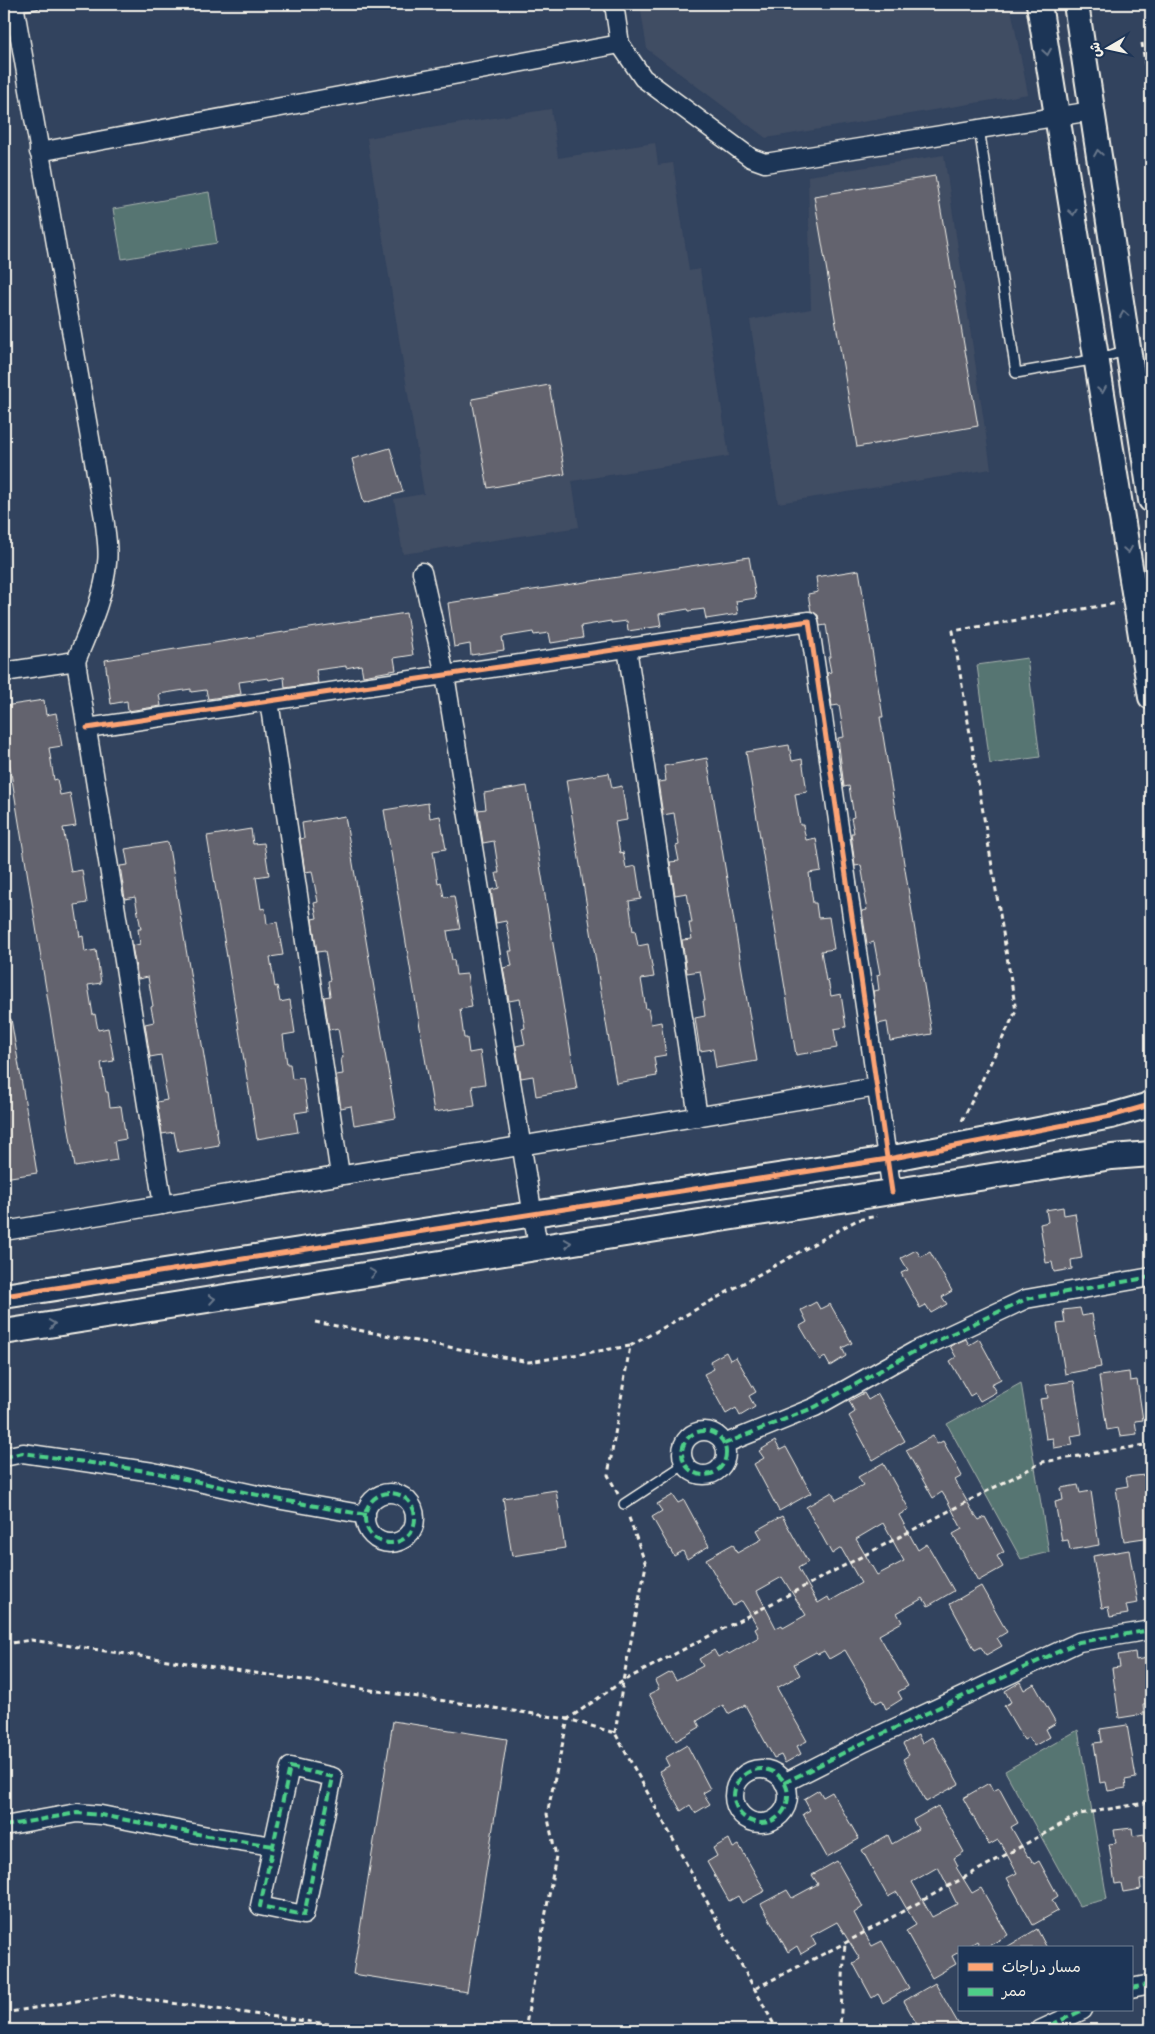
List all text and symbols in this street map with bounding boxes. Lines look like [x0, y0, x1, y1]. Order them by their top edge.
north arrow [1082, 22, 1132, 72]
text: ش [1086, 41, 1108, 59]
one-way arrow [1041, 48, 1052, 56]
one-way arrow [1094, 149, 1104, 157]
one-way arrow [1067, 208, 1077, 217]
one-way arrow [1119, 309, 1130, 317]
one-way arrow [1096, 386, 1106, 394]
one-way arrow [1122, 546, 1132, 555]
one-way arrow [564, 1238, 572, 1248]
one-way arrow [369, 1269, 377, 1279]
one-way arrow [208, 1294, 217, 1304]
one-way arrow [48, 1319, 56, 1330]
legend [958, 1946, 1132, 2012]
text: مسار دراجات [1002, 1958, 1081, 1980]
text: ممر [1000, 1982, 1026, 2004]

